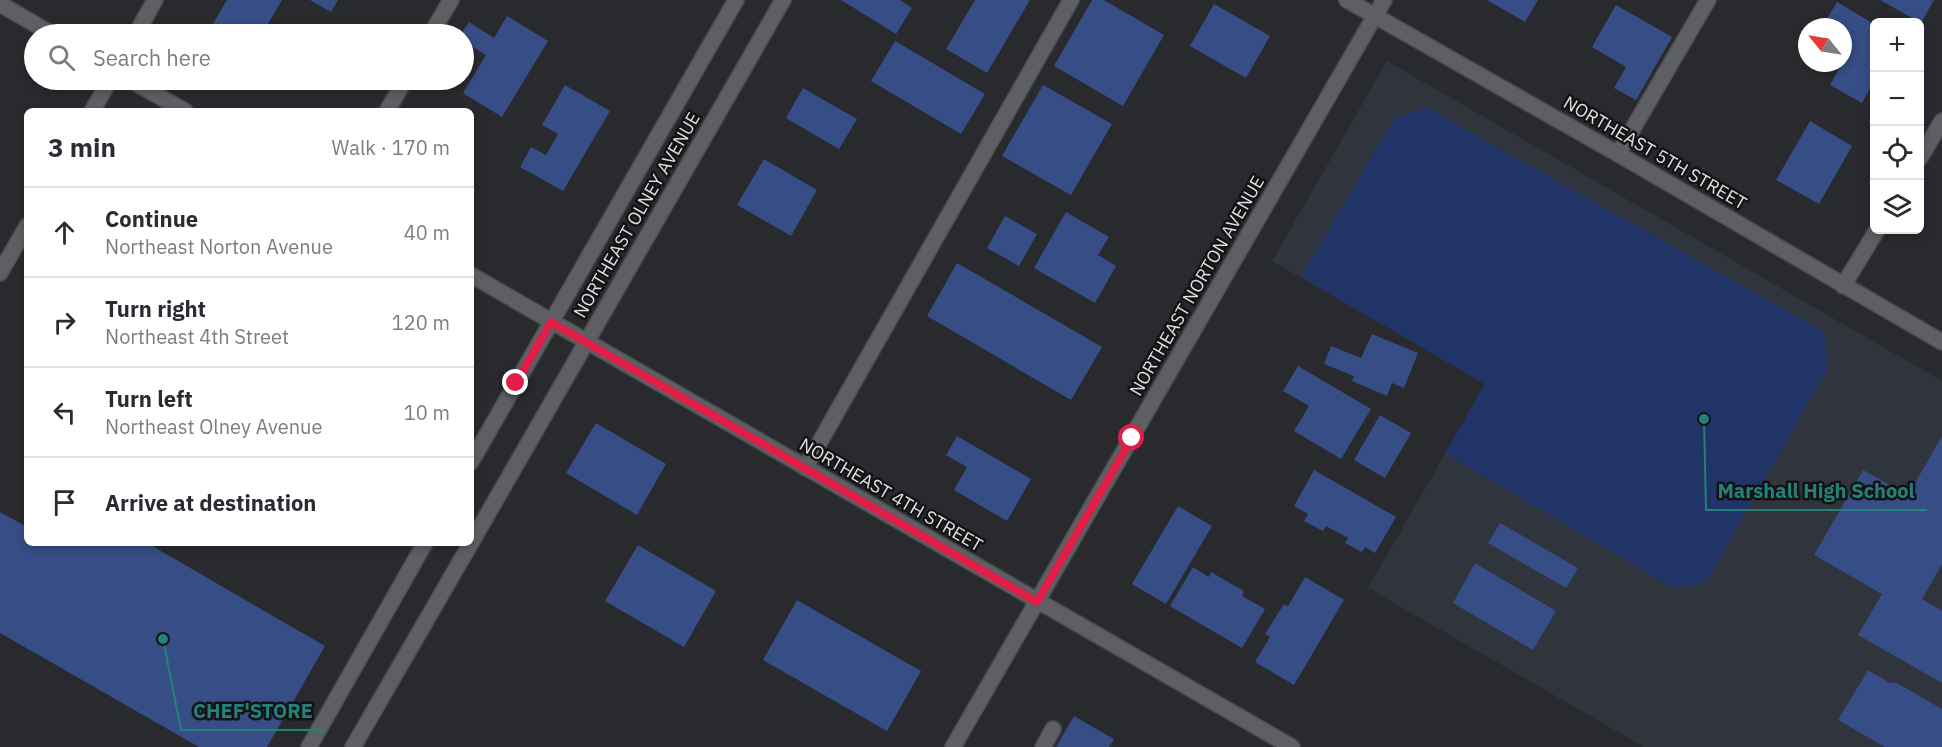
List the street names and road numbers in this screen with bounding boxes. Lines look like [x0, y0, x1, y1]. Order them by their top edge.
street label: NORTHEAST 5TH STREET [1560, 91, 1751, 214]
street label: NORTHEAST OLNEY AVENUE [568, 108, 705, 322]
street label: NORTHEAST NORTON AVENUE [1124, 172, 1269, 400]
street label: NORTHEAST 4TH STREET [796, 433, 987, 556]

